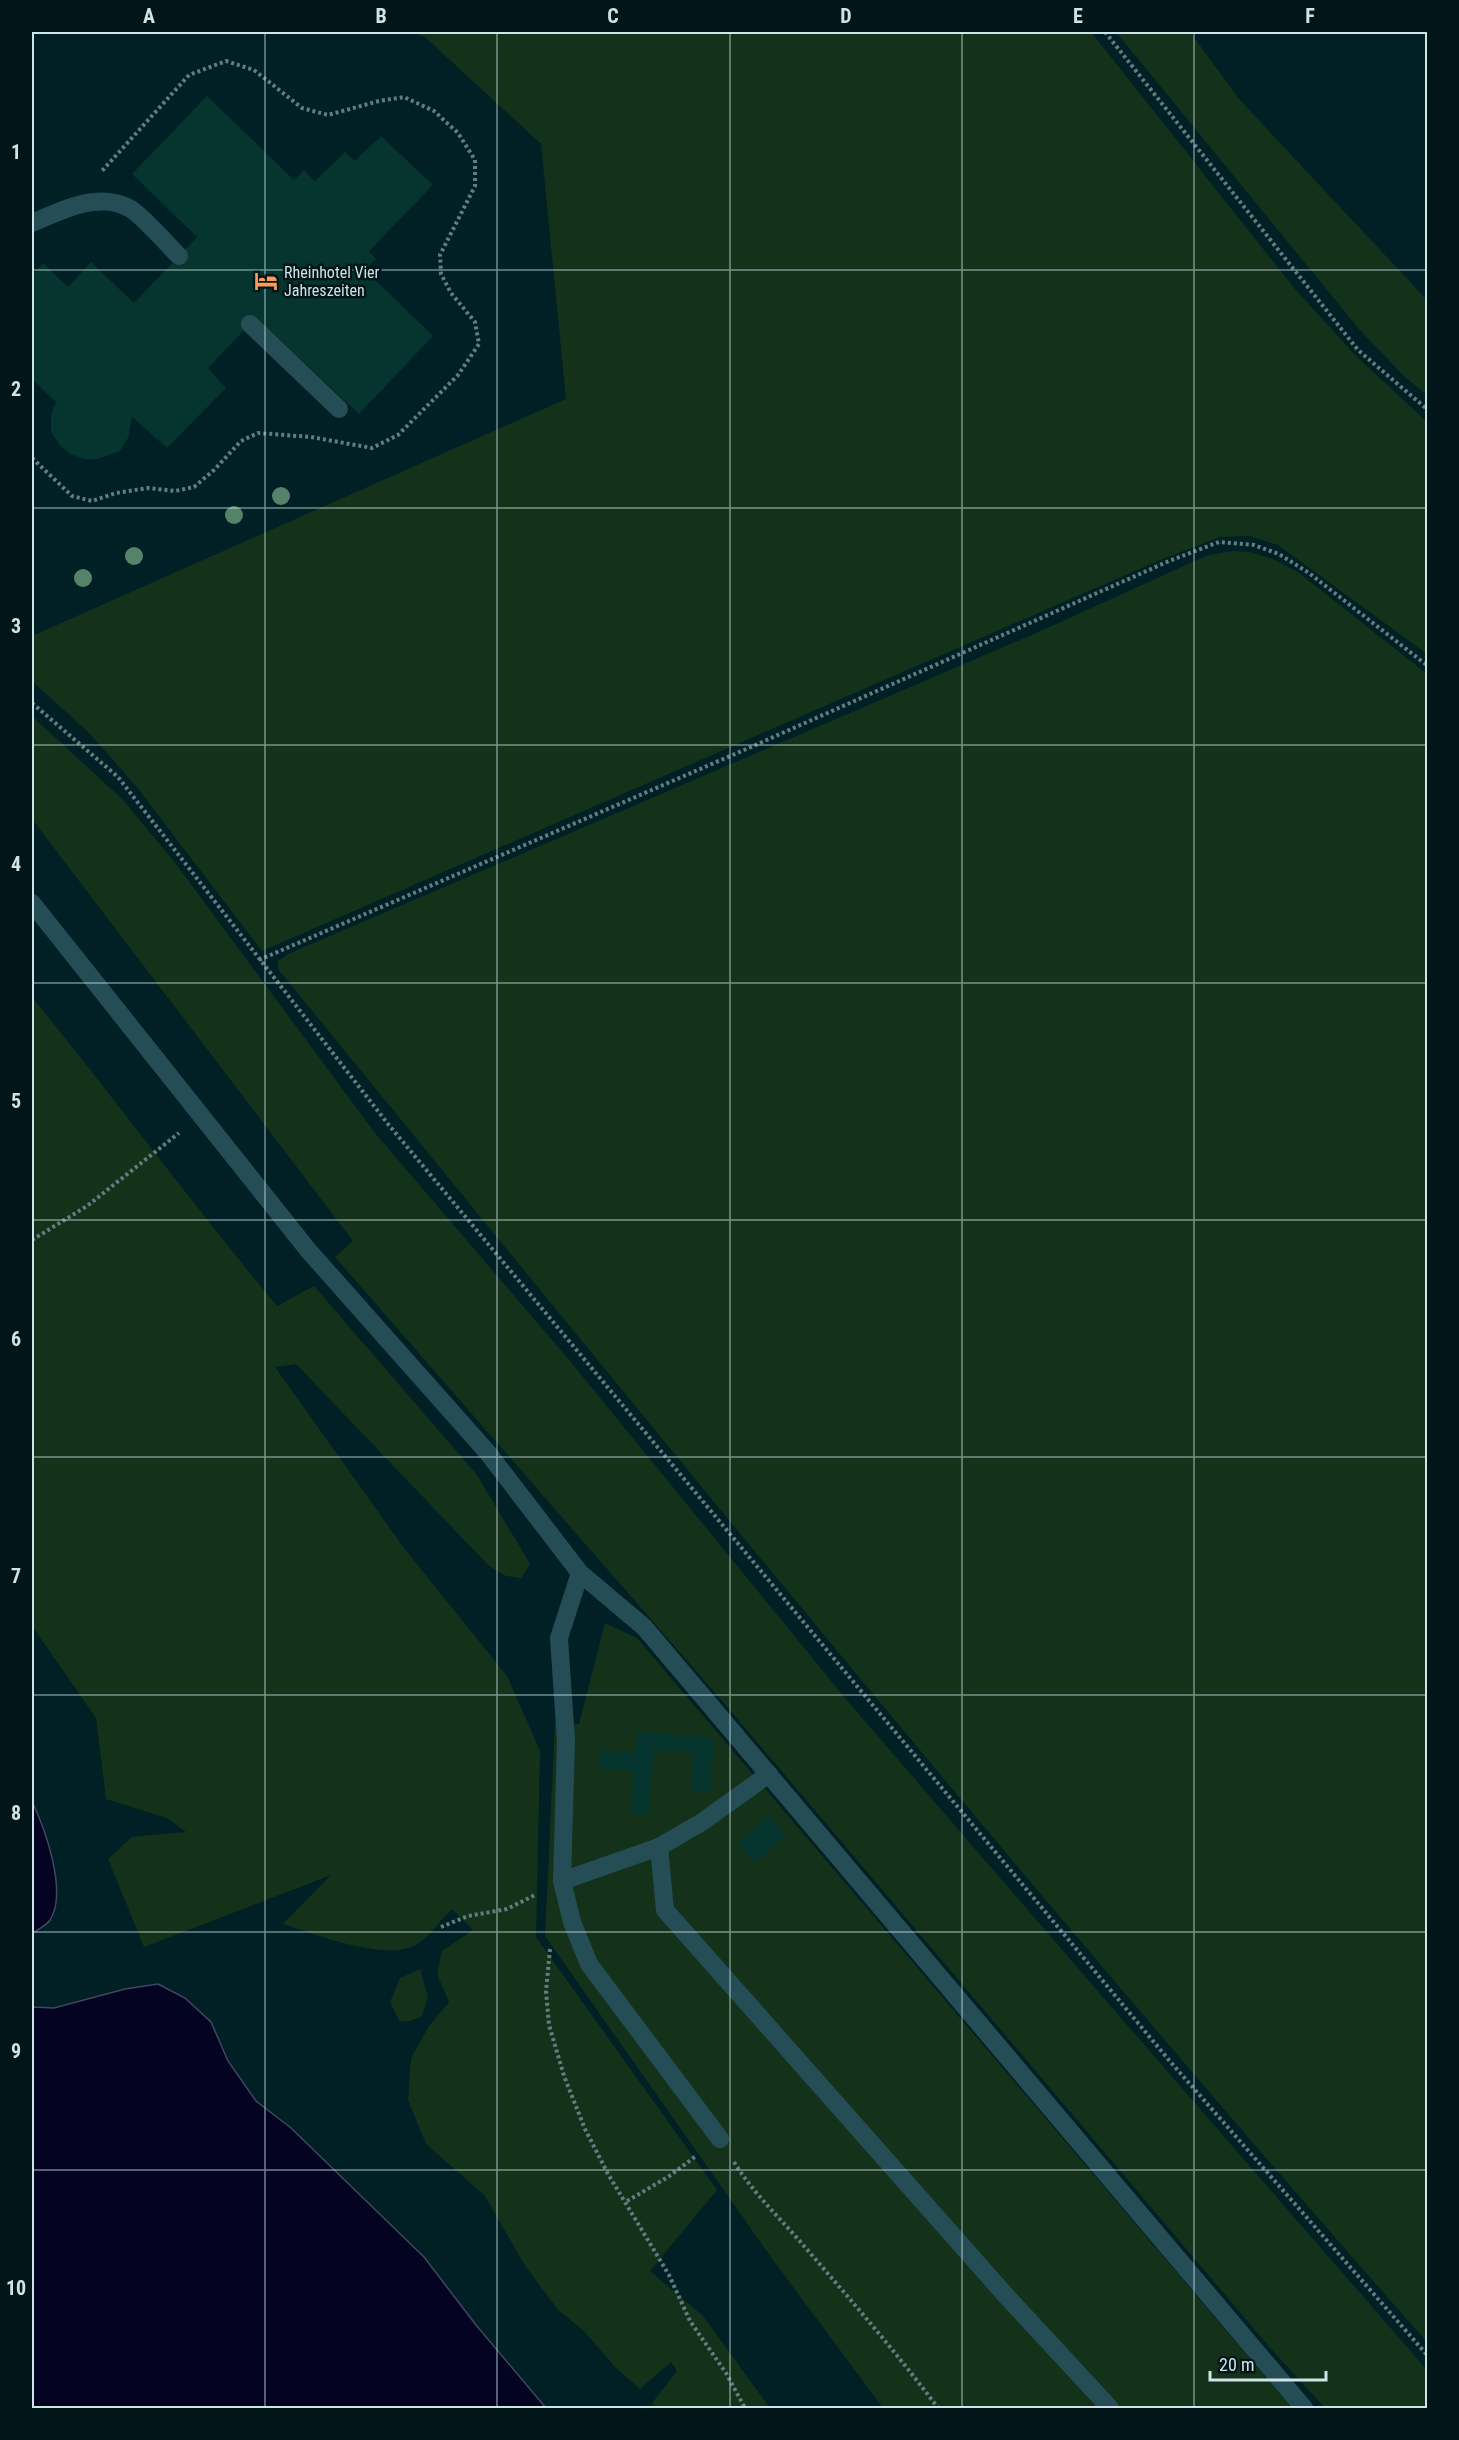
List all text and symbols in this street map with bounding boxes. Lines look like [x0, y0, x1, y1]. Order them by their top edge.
text: A [143, 4, 155, 28]
text: B [375, 4, 387, 28]
text: C [607, 4, 619, 28]
text: D [840, 4, 852, 28]
text: E [1073, 4, 1083, 28]
text: F [1305, 4, 1315, 28]
text: 1 [11, 140, 21, 164]
place label: Rheinhotel Vier Jahreszeiten [284, 263, 380, 300]
hotel icon: Rheinhotel Vier Jahreszeiten [253, 268, 279, 294]
text: 2 [11, 377, 21, 401]
text: 3 [11, 614, 21, 638]
text: 4 [11, 852, 21, 876]
text: 5 [11, 1089, 21, 1113]
text: 6 [11, 1327, 21, 1351]
text: 7 [11, 1564, 21, 1588]
text: 8 [11, 1801, 21, 1825]
text: 9 [11, 2039, 21, 2063]
text: 10 [6, 2276, 26, 2300]
scale bar [1210, 2344, 1326, 2382]
text: 20 m [1219, 2354, 1254, 2375]

